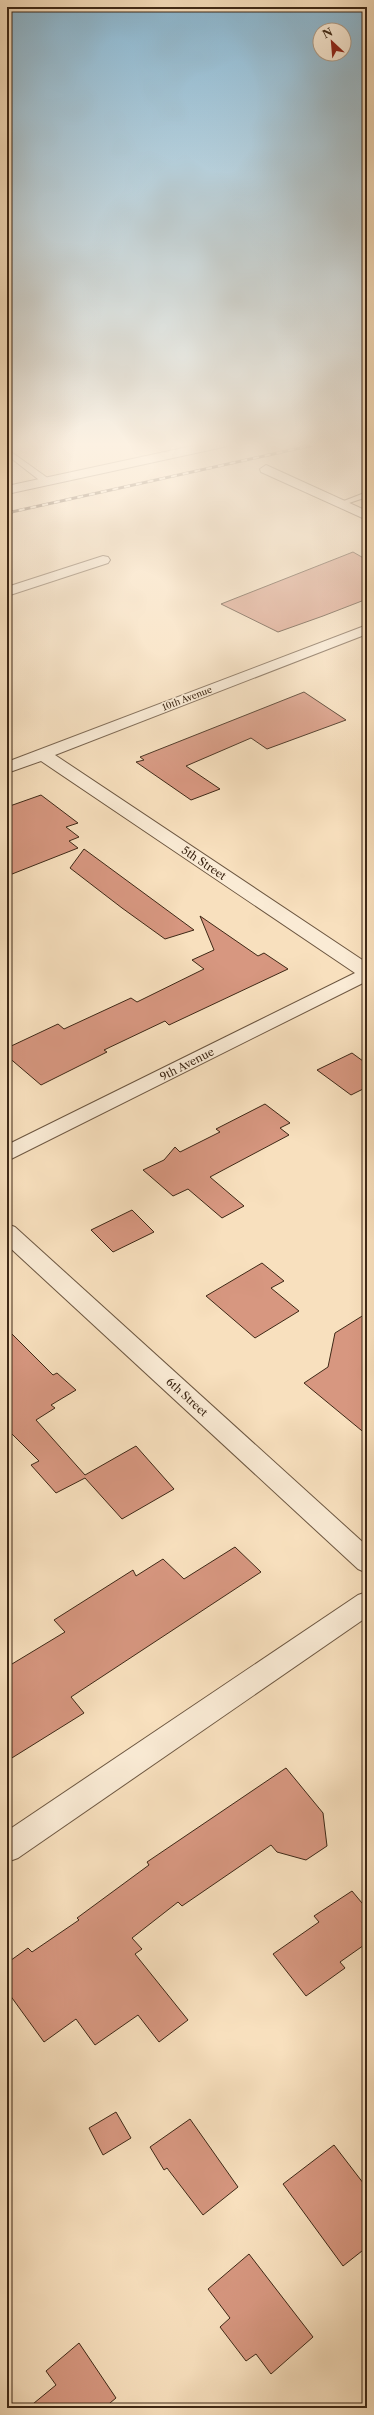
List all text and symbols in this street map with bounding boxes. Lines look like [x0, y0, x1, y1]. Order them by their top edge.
north arrow [312, 22, 352, 62]
text: N [320, 24, 335, 41]
street label: 10th Avenue [161, 683, 213, 713]
street label: 5th Street [179, 843, 229, 883]
street label: 9th Avenue [158, 1044, 216, 1084]
street label: 6th Street [163, 1375, 211, 1419]

